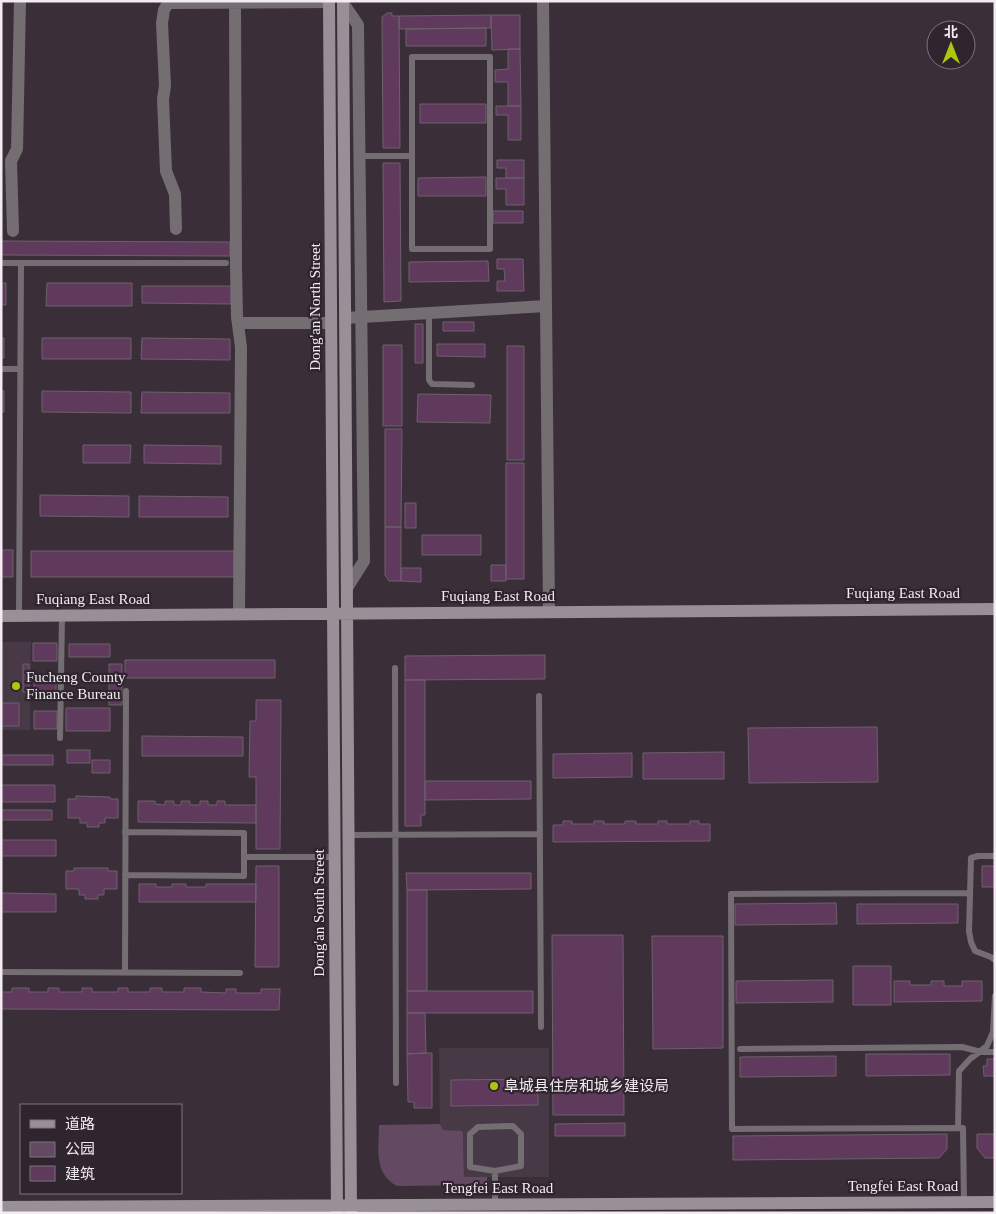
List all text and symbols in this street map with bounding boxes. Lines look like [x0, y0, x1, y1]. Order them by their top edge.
north arrow [926, 20, 976, 70]
text: 北 [944, 25, 958, 40]
street label: Dong'an North Street [307, 242, 323, 371]
street label: Fuqiang East Road [846, 585, 961, 601]
street label: Fuqiang East Road [441, 588, 556, 604]
street label: Fuqiang East Road [36, 591, 151, 607]
place label: Fucheng County Finance Bureau [26, 669, 126, 702]
marker: Fucheng County Finance Bureau [10, 680, 22, 692]
street label: Dong'an South Street [311, 848, 327, 977]
place label: 阜城县住房和城乡建设局 [504, 1078, 669, 1094]
marker: 阜城县住房和城乡建设局 [488, 1080, 500, 1092]
legend [20, 1104, 182, 1194]
text: 道路 [65, 1116, 95, 1132]
text: 公园 [65, 1141, 95, 1157]
text: 建筑 [65, 1166, 95, 1182]
street label: Tengfei East Road [848, 1178, 959, 1194]
street label: Tengfei East Road [443, 1180, 554, 1196]

